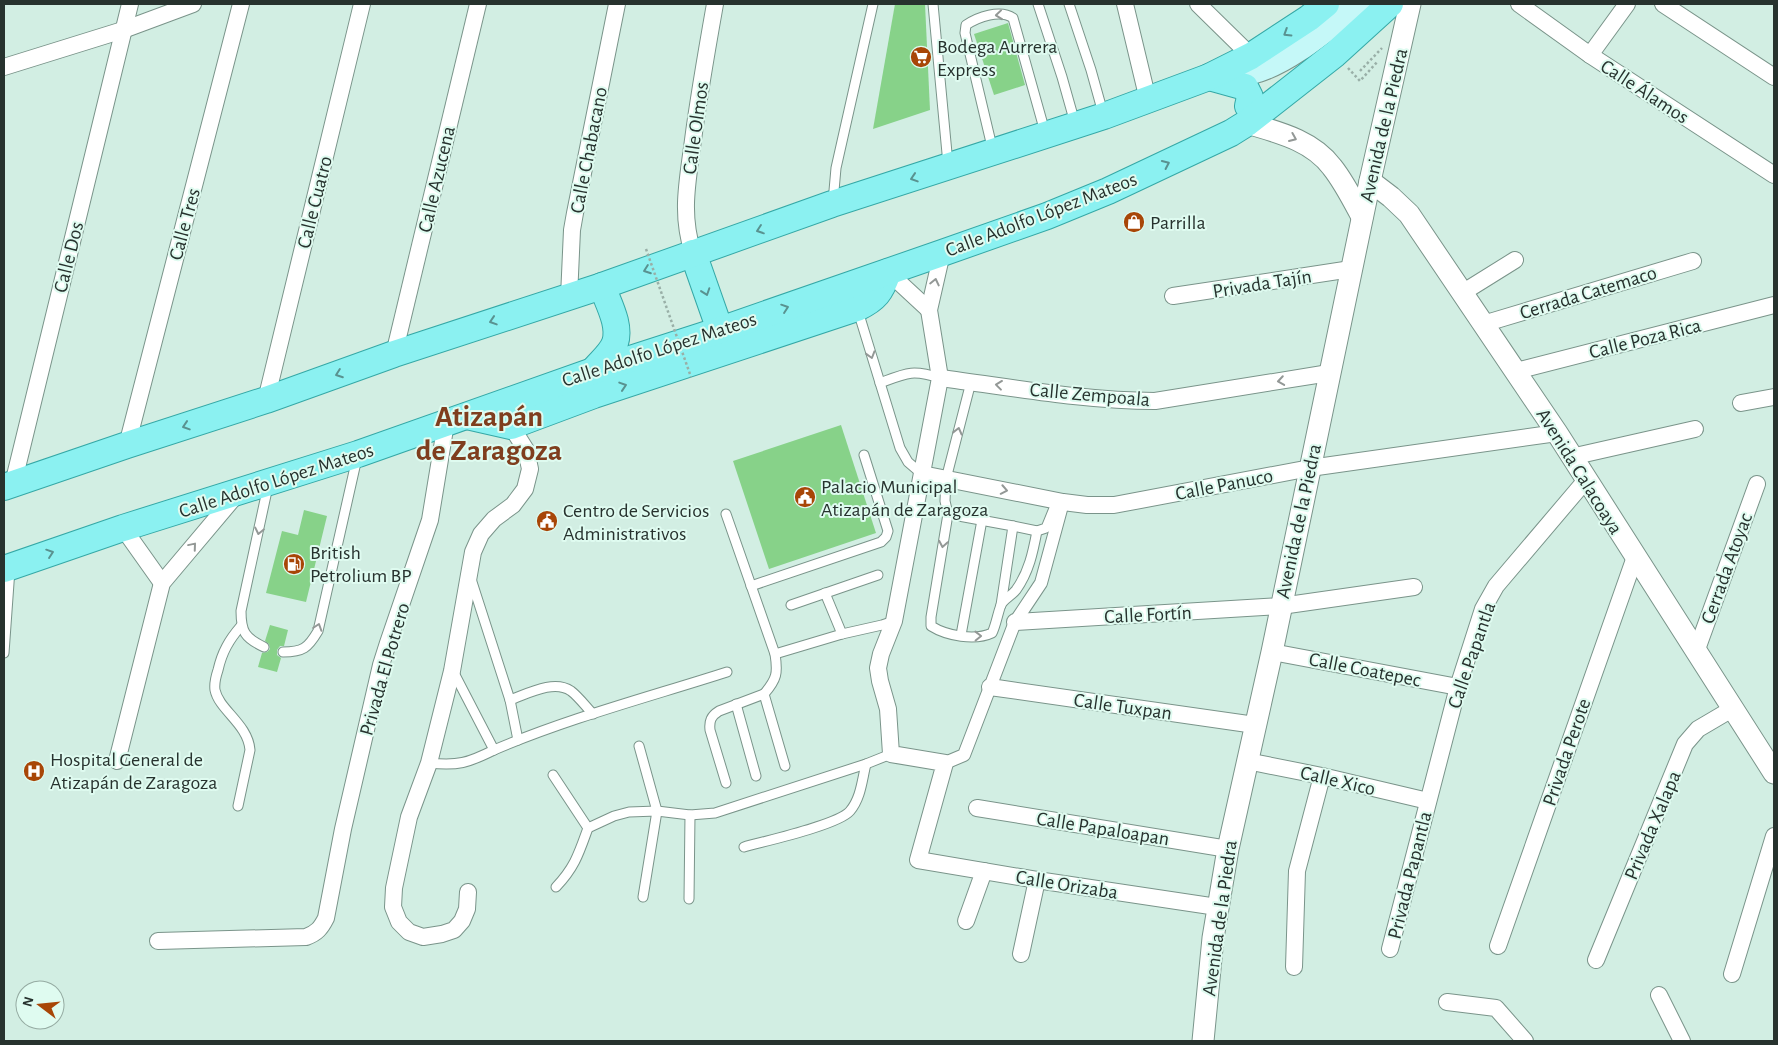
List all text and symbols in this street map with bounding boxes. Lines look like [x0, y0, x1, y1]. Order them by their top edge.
one-way arrow [994, 9, 1002, 20]
one-way arrow [1283, 26, 1292, 36]
place label: Bodega Aurrera Express [937, 37, 1058, 80]
supermarket icon: Bodega Aurrera Express [909, 45, 933, 69]
street label: Avenida de la Piedra [1357, 46, 1411, 204]
street label: Calle Álamos [1597, 55, 1693, 128]
street label: Calle Olmos [680, 81, 712, 176]
street label: Calle Chabacano [567, 85, 611, 215]
street label: Calle Azucena [415, 124, 459, 234]
one-way arrow [1288, 132, 1297, 143]
street label: Calle Cuatro [294, 154, 336, 250]
one-way arrow [1161, 160, 1170, 170]
street label: Calle Adolfo López Mateos [943, 169, 1140, 261]
one-way arrow [910, 172, 919, 182]
street label: Calle Tres [166, 186, 204, 262]
shop icon: Parrilla [1122, 210, 1146, 234]
place label: Parrilla [1150, 213, 1206, 233]
street label: Calle Dos [51, 220, 87, 295]
one-way arrow [756, 224, 765, 234]
street label: Cerrada Catemaco [1518, 263, 1659, 323]
one-way arrow [644, 264, 652, 274]
street label: Privada Tajín [1211, 266, 1313, 302]
one-way arrow [929, 277, 940, 286]
one-way arrow [701, 287, 711, 295]
one-way arrow [780, 304, 788, 314]
street label: Calle Adolfo López Mateos [560, 309, 759, 391]
street label: Calle Poza Rica [1587, 315, 1703, 363]
one-way arrow [490, 316, 498, 326]
one-way arrow [866, 350, 876, 358]
one-way arrow [336, 368, 344, 378]
one-way arrow [1277, 375, 1286, 385]
one-way arrow [994, 380, 1002, 391]
street label: Calle Zempoala [1029, 380, 1151, 410]
one-way arrow [619, 381, 627, 391]
district label: Atizapán de Zaragoza [416, 402, 562, 466]
street label: Avenida Calacoaya [1532, 405, 1626, 538]
one-way arrow [182, 420, 190, 430]
one-way arrow [952, 427, 963, 436]
street label: Calle Adolfo López Mateos [177, 440, 376, 522]
street label: Avenida de la Piedra [1273, 442, 1325, 600]
street label: Calle Panuco [1174, 466, 1275, 504]
place label: Palacio Municipal Atizapán de Zaragoza [821, 477, 988, 520]
one-way arrow [1000, 484, 1008, 495]
public building icon: Palacio Municipal Atizapán de Zaragoza [793, 485, 817, 509]
place label: Centro de Servicios Administrativos [563, 501, 709, 544]
public building icon: Centro de Servicios Administrativos [535, 509, 559, 533]
street label: Cerrada Atoyac [1698, 510, 1756, 626]
one-way arrow [254, 526, 265, 535]
one-way arrow [939, 540, 949, 548]
one-way arrow [187, 542, 196, 551]
place label: British Petrolium BP [310, 543, 412, 586]
one-way arrow [45, 549, 54, 559]
fuel station icon: British Petrolium BP [282, 552, 306, 576]
street label: Calle Papantla [1444, 599, 1500, 711]
street label: Privada El Potrero [356, 601, 413, 738]
street label: Calle Fortín [1104, 603, 1192, 627]
one-way arrow [313, 623, 323, 632]
one-way arrow [974, 631, 982, 641]
street label: Calle Coatepec [1307, 649, 1423, 691]
street label: Calle Tuxpan [1073, 690, 1173, 724]
street label: Privada Perote [1539, 696, 1595, 809]
place label: Hospital General de Atizapán de Zaragoza [50, 750, 217, 793]
hospital icon: Hospital General de Atizapán de Zaragoza [22, 759, 46, 783]
street label: Calle Xico [1298, 763, 1377, 799]
street label: Privada Xalapa [1621, 768, 1685, 883]
street label: Calle Papaloapan [1035, 809, 1171, 849]
street label: Privada Papantla [1384, 809, 1436, 941]
street label: Avenida de la Piedra [1199, 839, 1241, 997]
street label: Calle Orizaba [1014, 867, 1119, 903]
north arrow [15, 980, 65, 1030]
text: N [20, 995, 37, 1008]

